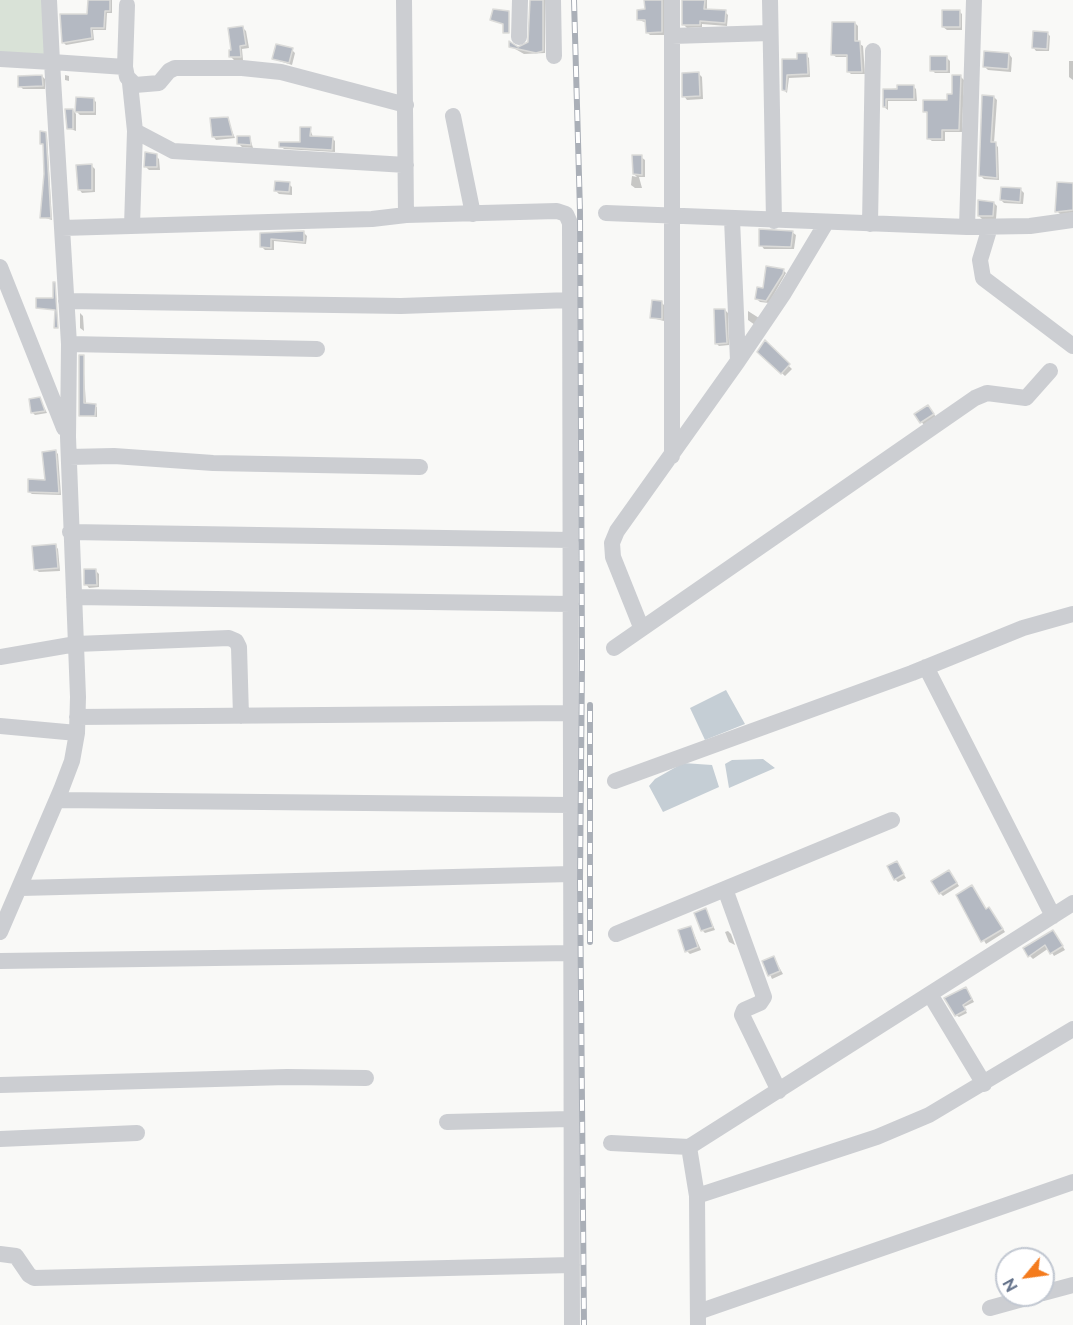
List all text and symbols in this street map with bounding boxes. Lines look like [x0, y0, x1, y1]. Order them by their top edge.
north arrow [995, 1247, 1055, 1307]
text: N [999, 1275, 1022, 1295]

